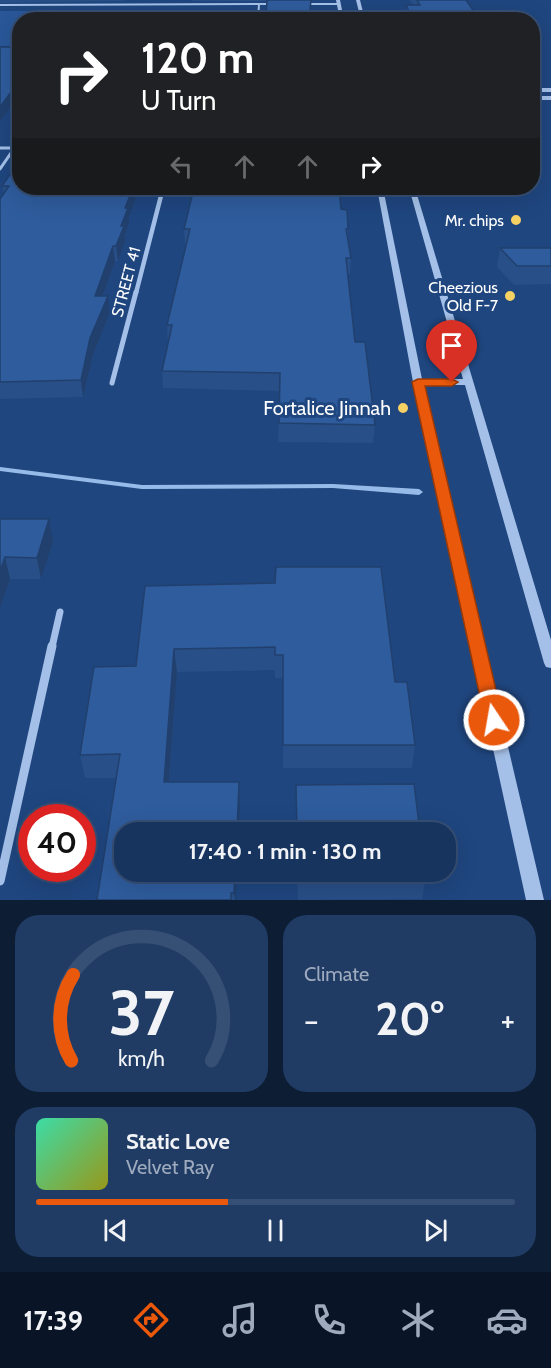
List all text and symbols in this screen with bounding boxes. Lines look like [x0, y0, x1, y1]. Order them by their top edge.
text: 120 m [141, 32, 254, 84]
icon: right [42, 36, 120, 114]
text: U Turn [141, 84, 216, 117]
icon: left [165, 150, 198, 183]
icon: ahead [228, 150, 261, 183]
icon: ahead [291, 150, 324, 183]
icon: right [354, 150, 387, 183]
place label: Mr. chips [445, 211, 504, 230]
marker: Mr. chips [509, 213, 523, 227]
street label: STREET 41 [108, 245, 144, 319]
place label: Cheezious Old F-7 [428, 278, 498, 315]
marker: Cheezious Old F-7 [503, 289, 517, 303]
pin [426, 320, 477, 382]
icon: arrive [435, 329, 468, 362]
place label: Fortalice Jinnah [263, 396, 391, 420]
marker: Fortalice Jinnah [396, 401, 410, 415]
position arrow [462, 688, 526, 752]
speed limit sign: 40 [18, 804, 96, 882]
text: 17:40 · 1 min · 130 m [189, 838, 381, 865]
text: Climate [304, 962, 369, 986]
text: 37 [109, 975, 174, 1051]
text: 20° [375, 992, 444, 1046]
text: − [304, 1000, 319, 1040]
text: + [500, 1000, 515, 1040]
text: km/h [118, 1045, 165, 1071]
text: Static Love [126, 1128, 230, 1155]
text: Velvet Ray [126, 1155, 214, 1179]
icon: previous [99, 1214, 132, 1247]
icon: pause [259, 1214, 292, 1247]
icon: next [419, 1214, 452, 1247]
icon: directions [130, 1299, 172, 1341]
icon: music [219, 1299, 261, 1341]
icon: phone [308, 1299, 350, 1341]
icon: climate [397, 1299, 439, 1341]
icon: car [486, 1299, 528, 1341]
text: 17:39 [23, 1304, 83, 1337]

